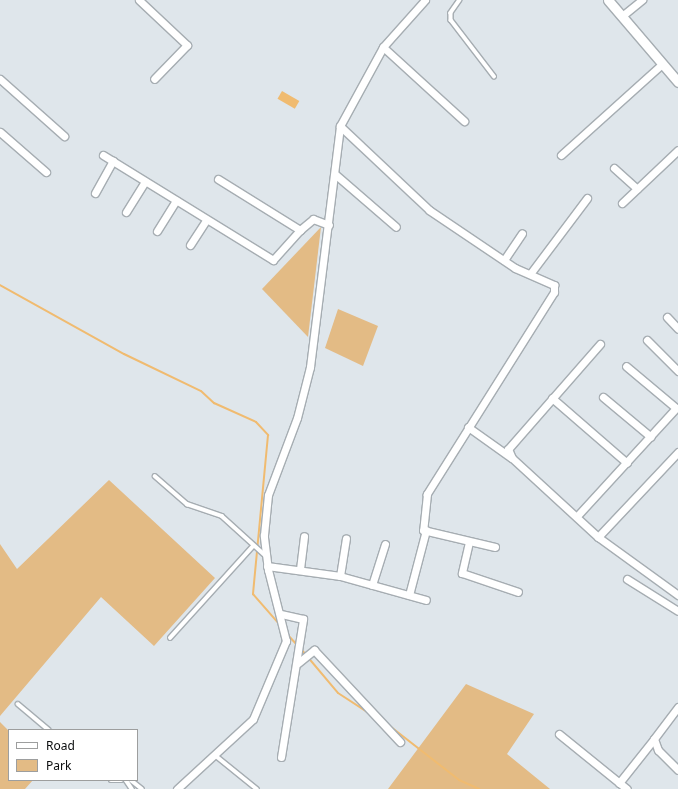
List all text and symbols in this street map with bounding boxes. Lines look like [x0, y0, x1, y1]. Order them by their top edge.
legend [8, 729, 138, 781]
text: Road [46, 737, 75, 754]
text: Park [46, 757, 71, 774]

